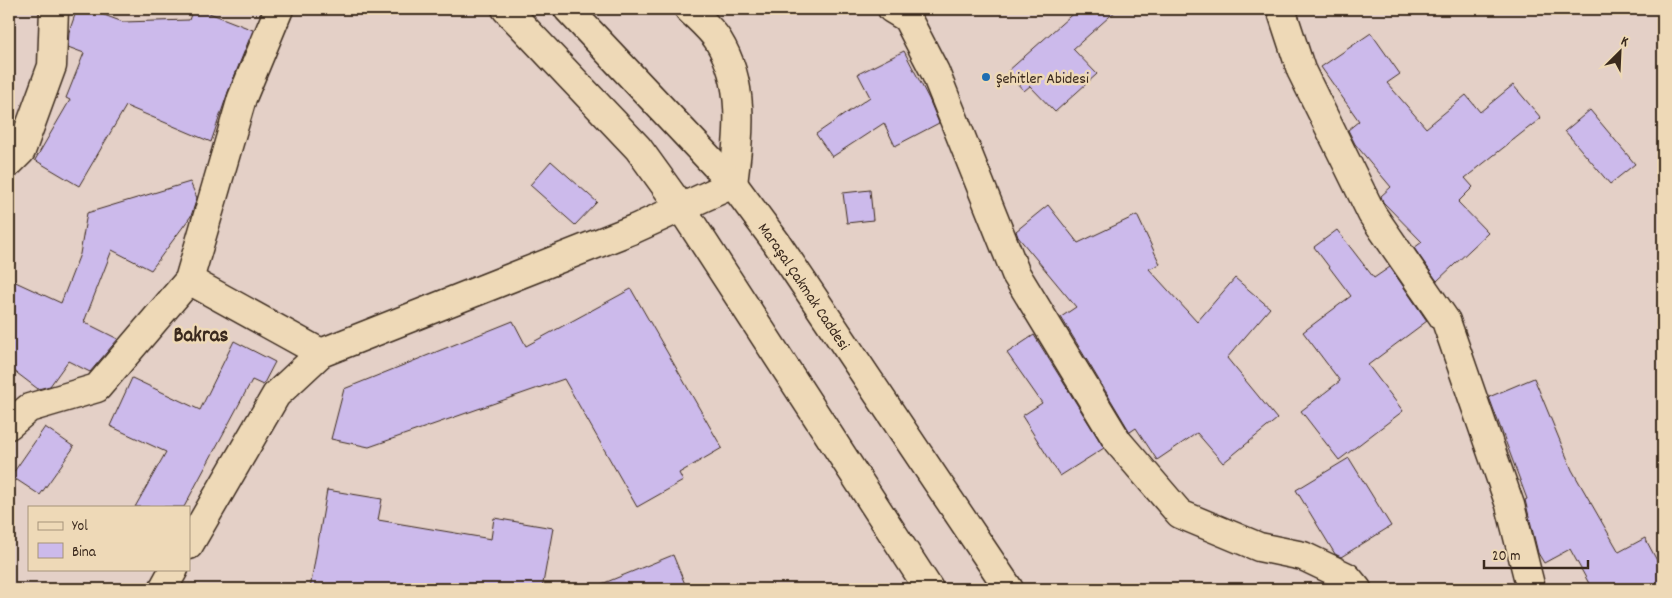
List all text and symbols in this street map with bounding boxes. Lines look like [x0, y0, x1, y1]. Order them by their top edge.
north arrow [1594, 28, 1644, 78]
text: K [1617, 32, 1632, 53]
place label: Şehitler Abidesi [996, 68, 1089, 91]
marker: Şehitler Abidesi [980, 71, 992, 83]
street label: Maraşal Çakmak Caddesi [751, 218, 854, 355]
district label: Bakras [174, 322, 229, 352]
legend [28, 506, 190, 570]
text: Yol [72, 516, 88, 538]
scale bar [1484, 538, 1588, 570]
text: Bina [72, 542, 97, 564]
text: 20 m [1492, 546, 1520, 568]

